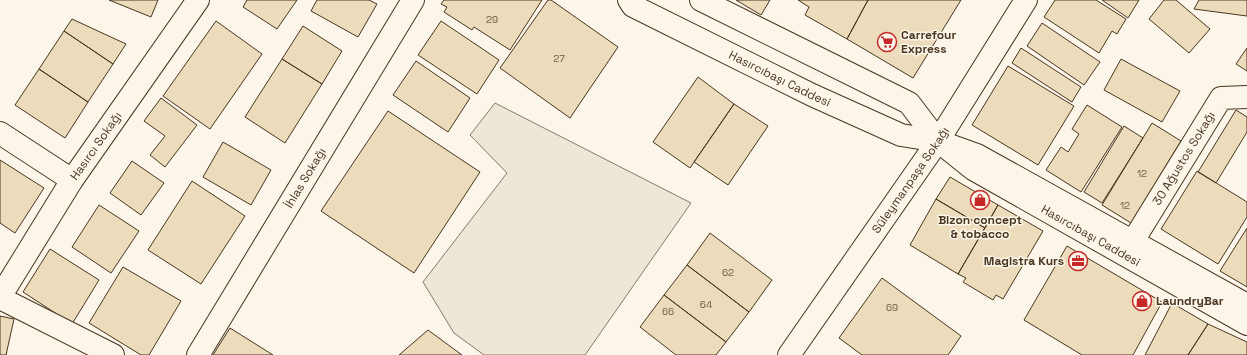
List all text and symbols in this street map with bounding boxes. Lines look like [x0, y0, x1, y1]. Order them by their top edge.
house number: 29 [486, 13, 498, 26]
place label: Carrefour Express [901, 27, 956, 57]
supermarket icon: Carrefour Express [876, 31, 898, 53]
street label: Hasırcıbaşı Caddesi [726, 47, 833, 110]
house number: 27 [553, 52, 565, 65]
street label: 30 Ağustos Sokağı [1149, 108, 1219, 208]
street label: Hasırcı Sokağı [66, 109, 125, 183]
street label: Süleymanpaşa Sokağı [868, 124, 953, 237]
street label: İhlas Sokağı [281, 145, 330, 211]
house number: 12 [1137, 167, 1147, 180]
shop icon: Bizon concept & tobacco [969, 189, 991, 211]
house number: 12 [1120, 199, 1130, 212]
street label: Hasırcıbaşı Caddesi [1038, 201, 1143, 270]
place label: Bizon concept & tobacco [938, 212, 1022, 242]
office icon: Magistra Kurs [1067, 250, 1089, 272]
place label: Magistra Kurs [984, 253, 1064, 269]
house number: 62 [722, 266, 734, 279]
shop icon: LaundryBar [1131, 290, 1153, 312]
place label: LaundryBar [1156, 293, 1224, 309]
house number: 64 [700, 298, 712, 311]
house number: 69 [886, 301, 898, 314]
house number: 66 [662, 305, 674, 318]

